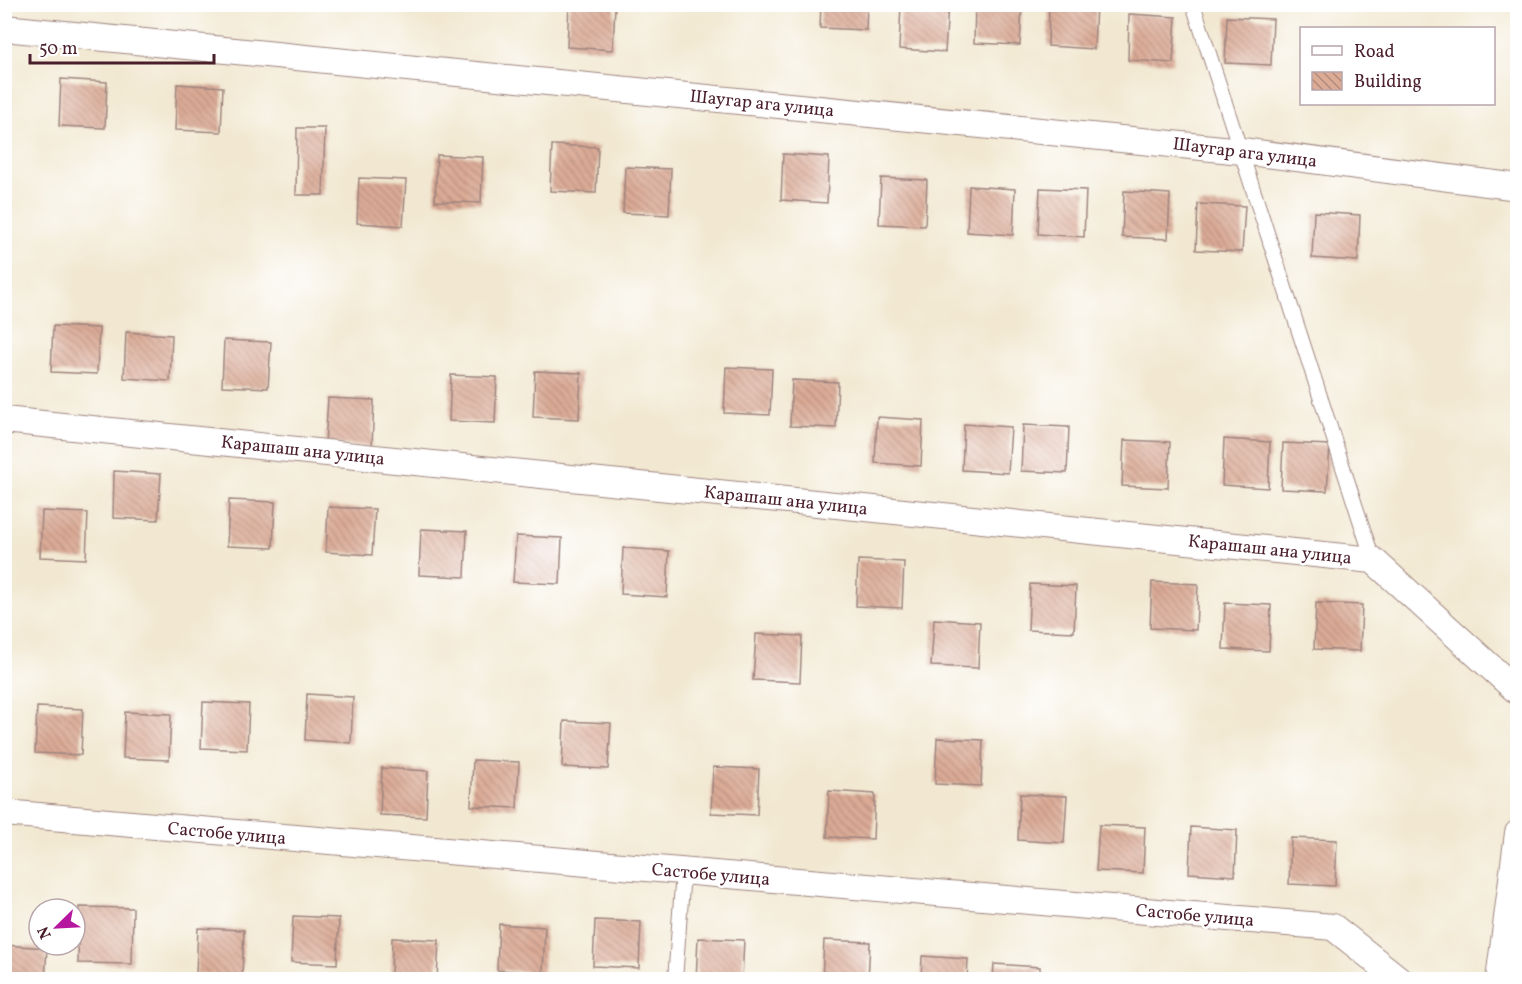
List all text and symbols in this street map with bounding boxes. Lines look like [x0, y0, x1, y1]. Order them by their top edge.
scale bar [30, 27, 214, 65]
legend [1300, 27, 1495, 105]
text: 50 m [39, 37, 78, 62]
text: Road [1354, 40, 1395, 65]
text: Building [1354, 70, 1422, 95]
street label: Шаугар ага улица [688, 84, 835, 125]
street label: Шаугар ага улица [1171, 132, 1318, 175]
street label: Карашаш ана улица [220, 430, 386, 473]
street label: Карашаш ана улица [703, 480, 869, 523]
street label: Карашаш ана улица [1187, 529, 1353, 572]
street label: Састобе улица [167, 817, 287, 852]
street label: Састобе улица [651, 858, 771, 893]
north arrow [27, 897, 87, 957]
street label: Састобе улица [1135, 899, 1255, 934]
text: N [33, 922, 58, 942]

